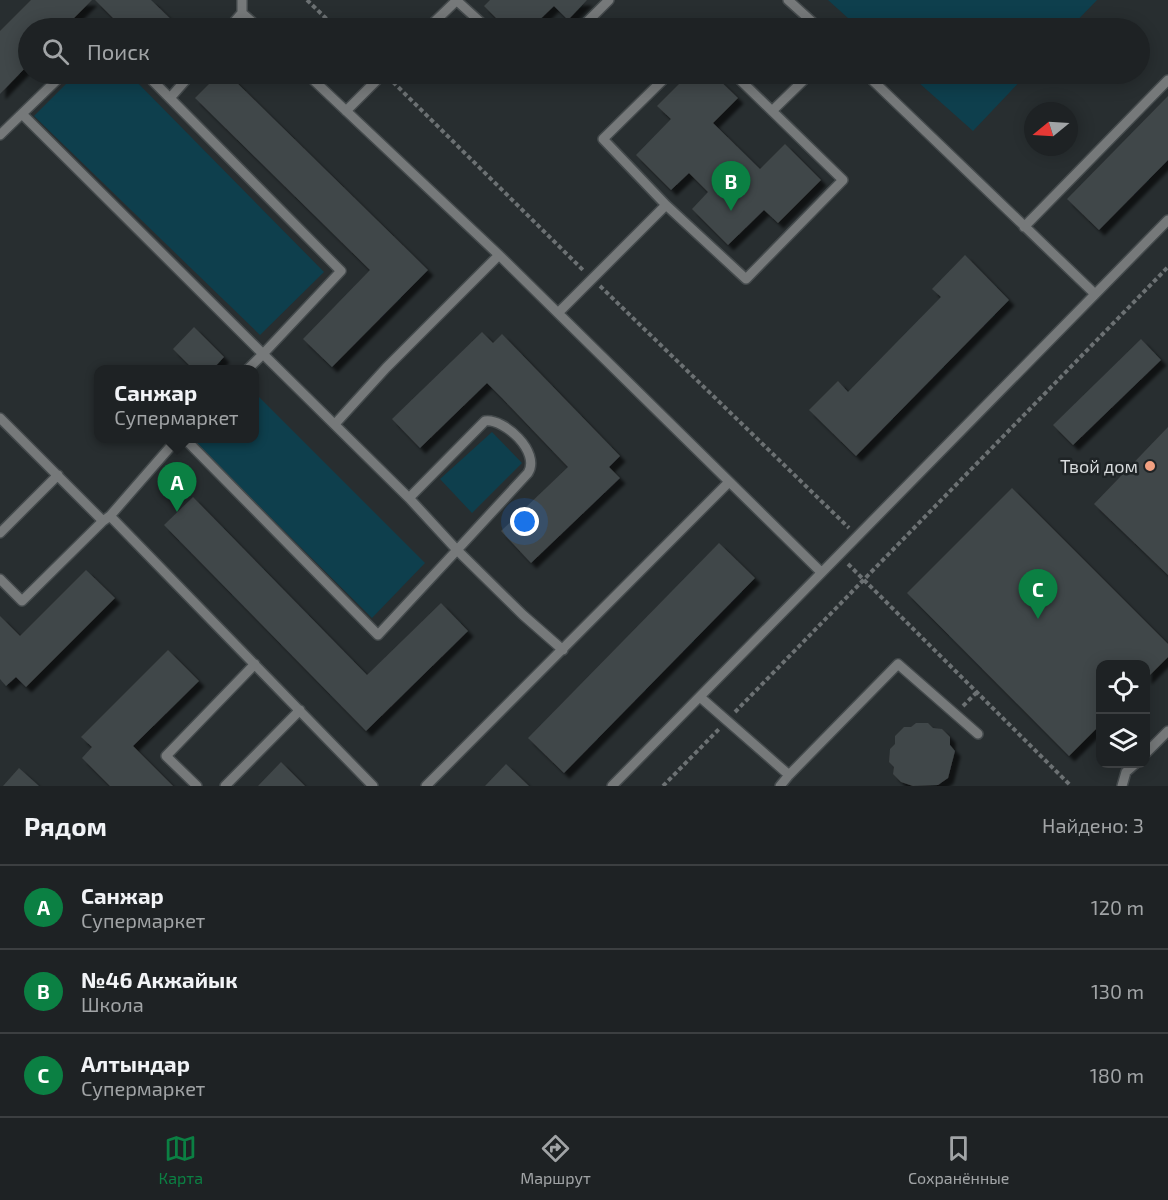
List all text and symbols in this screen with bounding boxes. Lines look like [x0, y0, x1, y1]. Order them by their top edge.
search box [18, 18, 1150, 84]
icon: search [39, 35, 72, 68]
text: Поиск [87, 38, 150, 64]
north arrow [1024, 102, 1078, 156]
pin: B [712, 162, 750, 211]
popup [94, 365, 259, 443]
text: Санжар [114, 379, 197, 405]
text: Супермаркет [114, 405, 239, 429]
place label: Твой дом [1060, 455, 1138, 477]
marker: Твой дом [1143, 459, 1157, 473]
pin: A [158, 462, 196, 512]
your location [510, 507, 539, 536]
pin: C [1018, 570, 1058, 619]
map controls [1096, 660, 1150, 768]
button: locate [1096, 660, 1150, 714]
button: layers [1096, 714, 1150, 768]
text: Рядом [24, 810, 107, 841]
text: Найдено: 3 [1042, 813, 1144, 837]
text: Санжар [81, 882, 164, 908]
text: A [37, 895, 50, 919]
text: 120 m [1091, 895, 1144, 919]
text: Супермаркет [81, 908, 205, 932]
text: №46 Акжайык [81, 966, 238, 992]
text: B [37, 979, 50, 1003]
text: 130 m [1091, 979, 1144, 1003]
text: Школа [81, 992, 144, 1016]
text: Алтындар [81, 1050, 190, 1076]
text: C [38, 1063, 49, 1087]
text: 180 m [1090, 1063, 1144, 1087]
text: Супермаркет [81, 1076, 205, 1100]
tab: Карта [159, 1132, 203, 1187]
tab: Маршрут [520, 1132, 591, 1187]
tab: Сохранённые [908, 1132, 1009, 1187]

